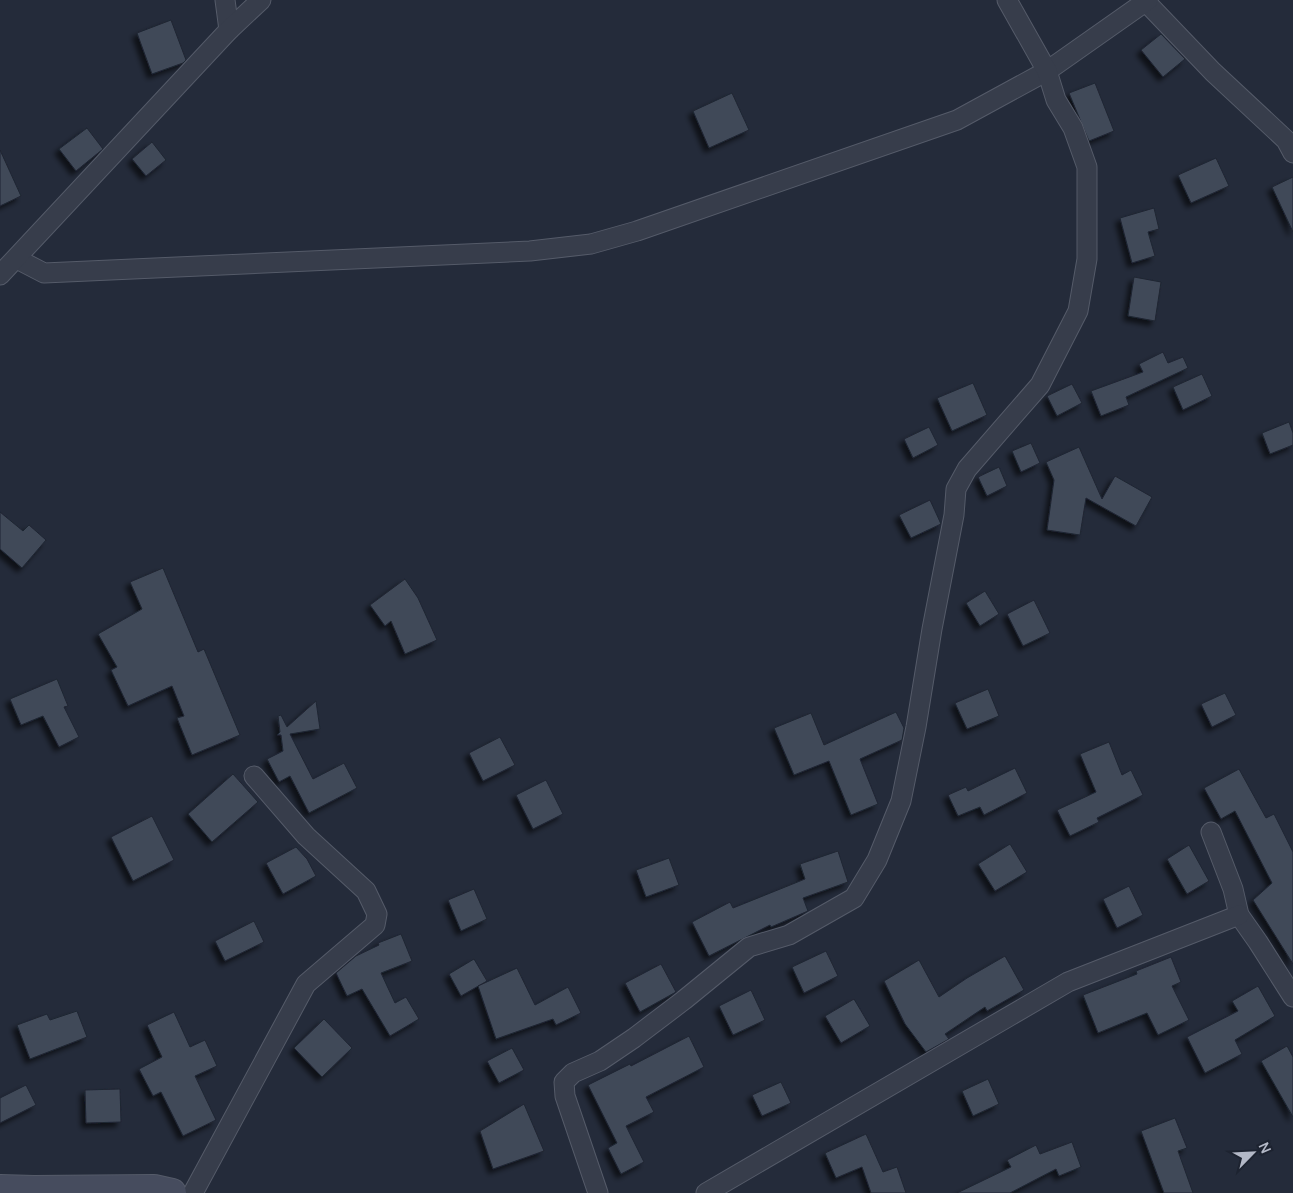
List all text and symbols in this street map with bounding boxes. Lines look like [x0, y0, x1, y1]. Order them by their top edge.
north arrow [1228, 1128, 1278, 1178]
text: N [1255, 1139, 1276, 1156]

